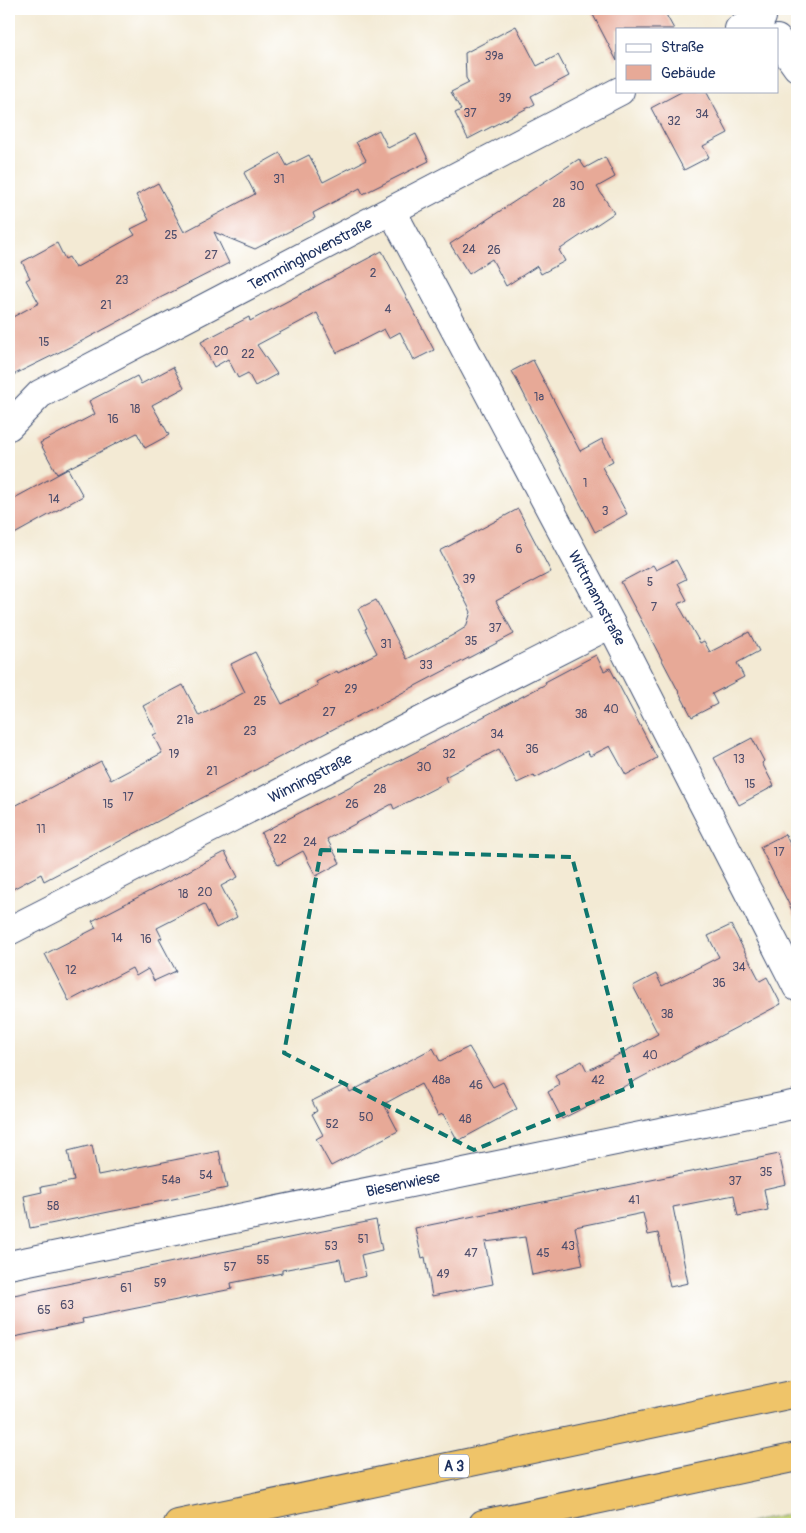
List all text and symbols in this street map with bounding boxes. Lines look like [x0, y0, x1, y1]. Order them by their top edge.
legend [616, 28, 778, 92]
text: Straße [661, 38, 704, 57]
house number: 39a [485, 49, 504, 64]
text: Gebäude [661, 64, 716, 83]
house number: 39 [499, 91, 511, 106]
house number: 37 [463, 106, 477, 121]
house number: 34 [695, 107, 709, 122]
house number: 32 [667, 114, 681, 129]
house number: 31 [273, 172, 285, 187]
house number: 30 [570, 179, 584, 194]
house number: 28 [553, 196, 565, 211]
street label: Temminghovenstraße [245, 213, 376, 295]
house number: 25 [164, 228, 178, 243]
house number: 24 [462, 242, 476, 257]
house number: 26 [487, 243, 501, 258]
house number: 27 [204, 248, 218, 263]
house number: 2 [370, 266, 377, 281]
house number: 23 [115, 273, 129, 288]
house number: 21 [100, 298, 112, 313]
house number: 4 [385, 302, 392, 317]
house number: 15 [38, 335, 50, 350]
house number: 20 [214, 344, 228, 359]
house number: 22 [241, 347, 255, 362]
house number: 1a [534, 390, 545, 405]
house number: 18 [130, 402, 140, 417]
house number: 16 [107, 412, 119, 427]
house number: 1 [583, 476, 587, 491]
house number: 14 [48, 492, 60, 507]
house number: 3 [602, 504, 609, 519]
house number: 6 [516, 542, 523, 557]
street label: Wittmannstraße [564, 548, 630, 649]
house number: 39 [463, 572, 475, 587]
house number: 5 [647, 575, 653, 590]
house number: 7 [651, 600, 658, 615]
house number: 37 [488, 621, 502, 636]
house number: 35 [464, 634, 478, 649]
house number: 31 [380, 637, 392, 652]
house number: 33 [419, 658, 433, 673]
house number: 29 [345, 682, 357, 697]
house number: 25 [253, 694, 267, 709]
house number: 40 [603, 702, 619, 717]
house number: 27 [322, 705, 336, 720]
house number: 38 [575, 707, 587, 722]
house number: 21a [177, 713, 194, 728]
house number: 23 [243, 724, 257, 739]
house number: 34 [490, 727, 504, 742]
house number: 36 [525, 742, 539, 757]
house number: 19 [169, 747, 179, 762]
house number: 32 [442, 747, 456, 762]
street label: Winningstraße [265, 749, 356, 808]
house number: 13 [733, 752, 745, 767]
house number: 30 [417, 760, 431, 775]
house number: 21 [206, 764, 218, 779]
house number: 15 [744, 777, 756, 792]
house number: 28 [374, 782, 386, 797]
house number: 17 [122, 790, 134, 805]
house number: 15 [102, 797, 114, 812]
house number: 26 [345, 797, 359, 812]
house number: 11 [36, 822, 46, 837]
house number: 22 [273, 832, 287, 847]
house number: 24 [303, 835, 317, 850]
house number: 17 [773, 845, 785, 860]
house number: 20 [198, 885, 212, 900]
house number: 18 [178, 887, 188, 902]
house number: 14 [111, 931, 123, 946]
house number: 16 [140, 932, 152, 947]
house number: 34 [732, 960, 746, 975]
house number: 12 [65, 963, 77, 978]
house number: 36 [712, 976, 726, 991]
house number: 38 [661, 1007, 673, 1022]
house number: 40 [642, 1048, 658, 1063]
house number: 48a [432, 1073, 451, 1088]
house number: 42 [591, 1073, 605, 1088]
house number: 46 [469, 1078, 483, 1093]
house number: 50 [359, 1110, 373, 1125]
house number: 48 [458, 1112, 472, 1127]
house number: 52 [325, 1117, 339, 1132]
house number: 35 [759, 1165, 773, 1180]
street label: Biesenwiese [364, 1167, 442, 1202]
house number: 54 [199, 1168, 213, 1183]
house number: 54a [161, 1173, 181, 1188]
house number: 37 [728, 1174, 742, 1189]
house number: 41 [628, 1193, 640, 1208]
house number: 58 [47, 1199, 59, 1214]
house number: 51 [357, 1232, 369, 1247]
house number: 53 [324, 1239, 338, 1254]
house number: 43 [561, 1239, 575, 1254]
house number: 47 [464, 1246, 478, 1261]
house number: 45 [536, 1246, 550, 1261]
house number: 55 [256, 1253, 270, 1268]
house number: 57 [224, 1260, 237, 1275]
house number: 49 [436, 1267, 450, 1282]
house number: 59 [154, 1276, 166, 1291]
house number: 61 [120, 1281, 132, 1296]
house number: 63 [60, 1298, 74, 1313]
house number: 65 [37, 1303, 51, 1318]
road number: A 3 [439, 1454, 469, 1478]

